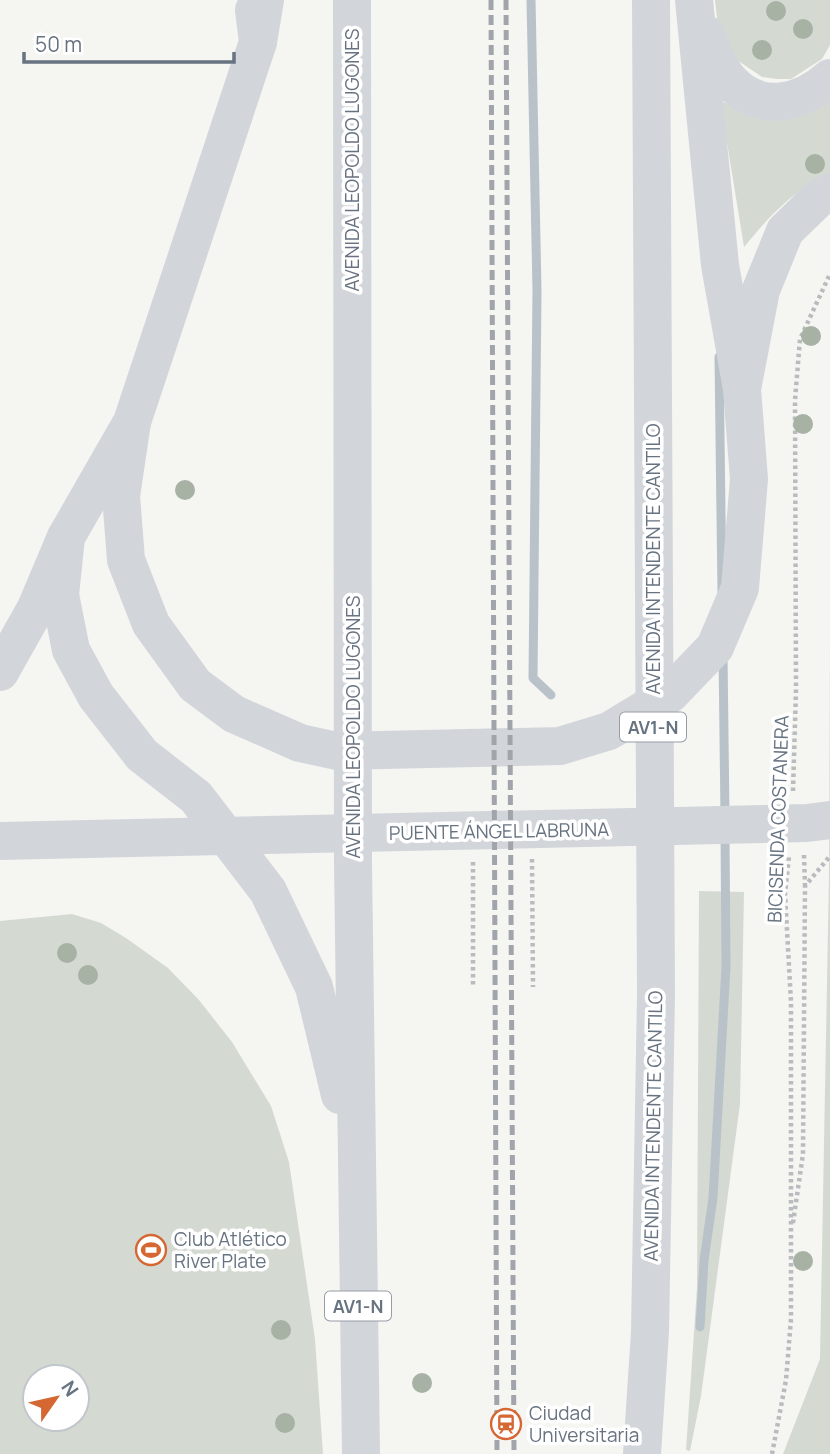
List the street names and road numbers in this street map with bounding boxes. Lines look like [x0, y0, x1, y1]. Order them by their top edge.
street label: AVENIDA LEOPOLDO LUGONES [339, 28, 365, 291]
street label: AVENIDA INTENDENTE CANTILO [640, 423, 666, 694]
street label: AVENIDA LEOPOLDO LUGONES [340, 595, 366, 858]
road number: AV1-N [620, 712, 686, 742]
street label: BICISENDA COSTANERA [761, 715, 795, 923]
street label: PUENTE ÁNGEL LABRUNA [389, 816, 609, 846]
street label: AVENIDA INTENDENTE CANTILO [638, 990, 668, 1262]
road number: AV1-N [325, 1292, 391, 1321]

